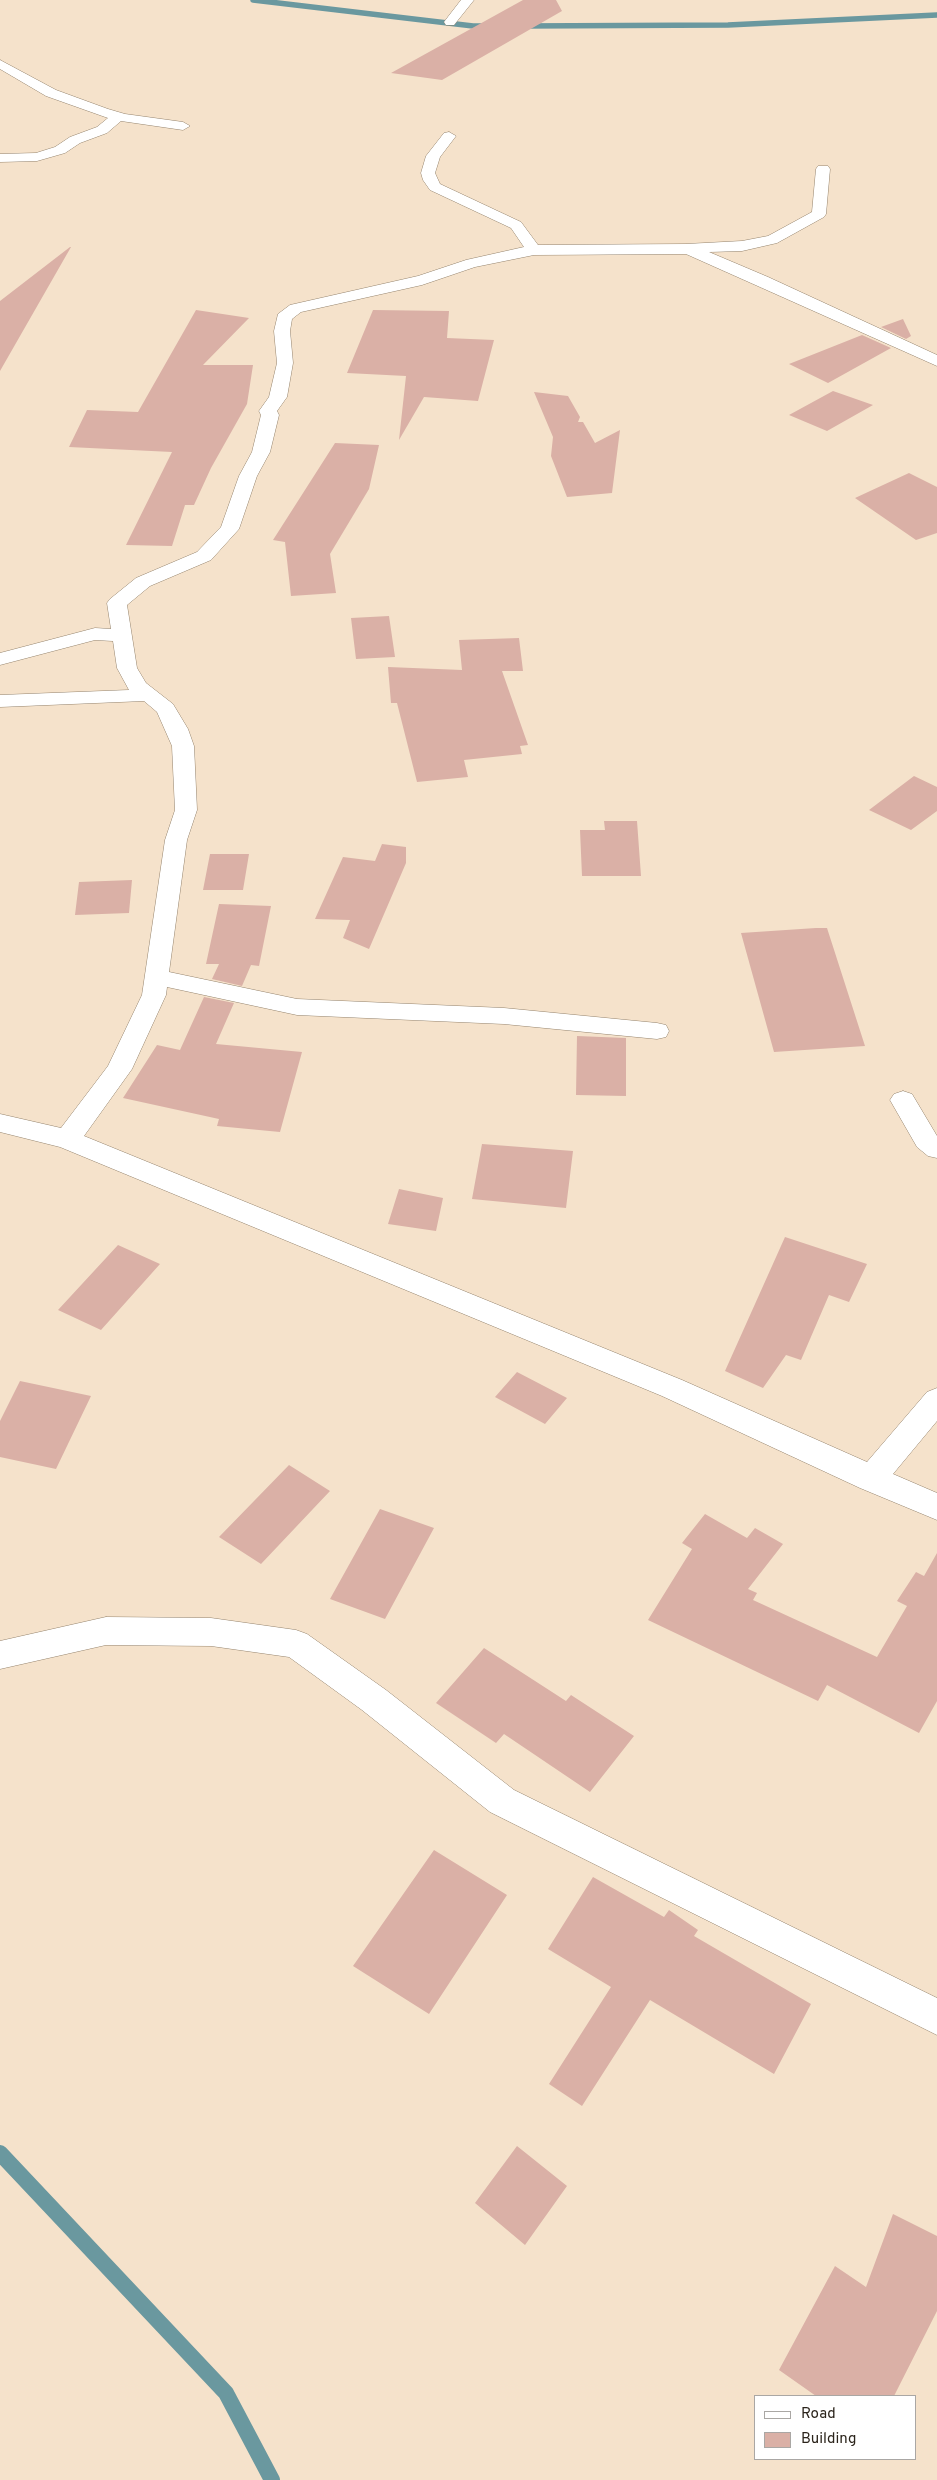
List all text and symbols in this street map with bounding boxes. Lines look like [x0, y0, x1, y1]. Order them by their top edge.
legend [754, 2395, 917, 2460]
text: Road [801, 2405, 836, 2424]
text: Building [801, 2430, 856, 2449]

